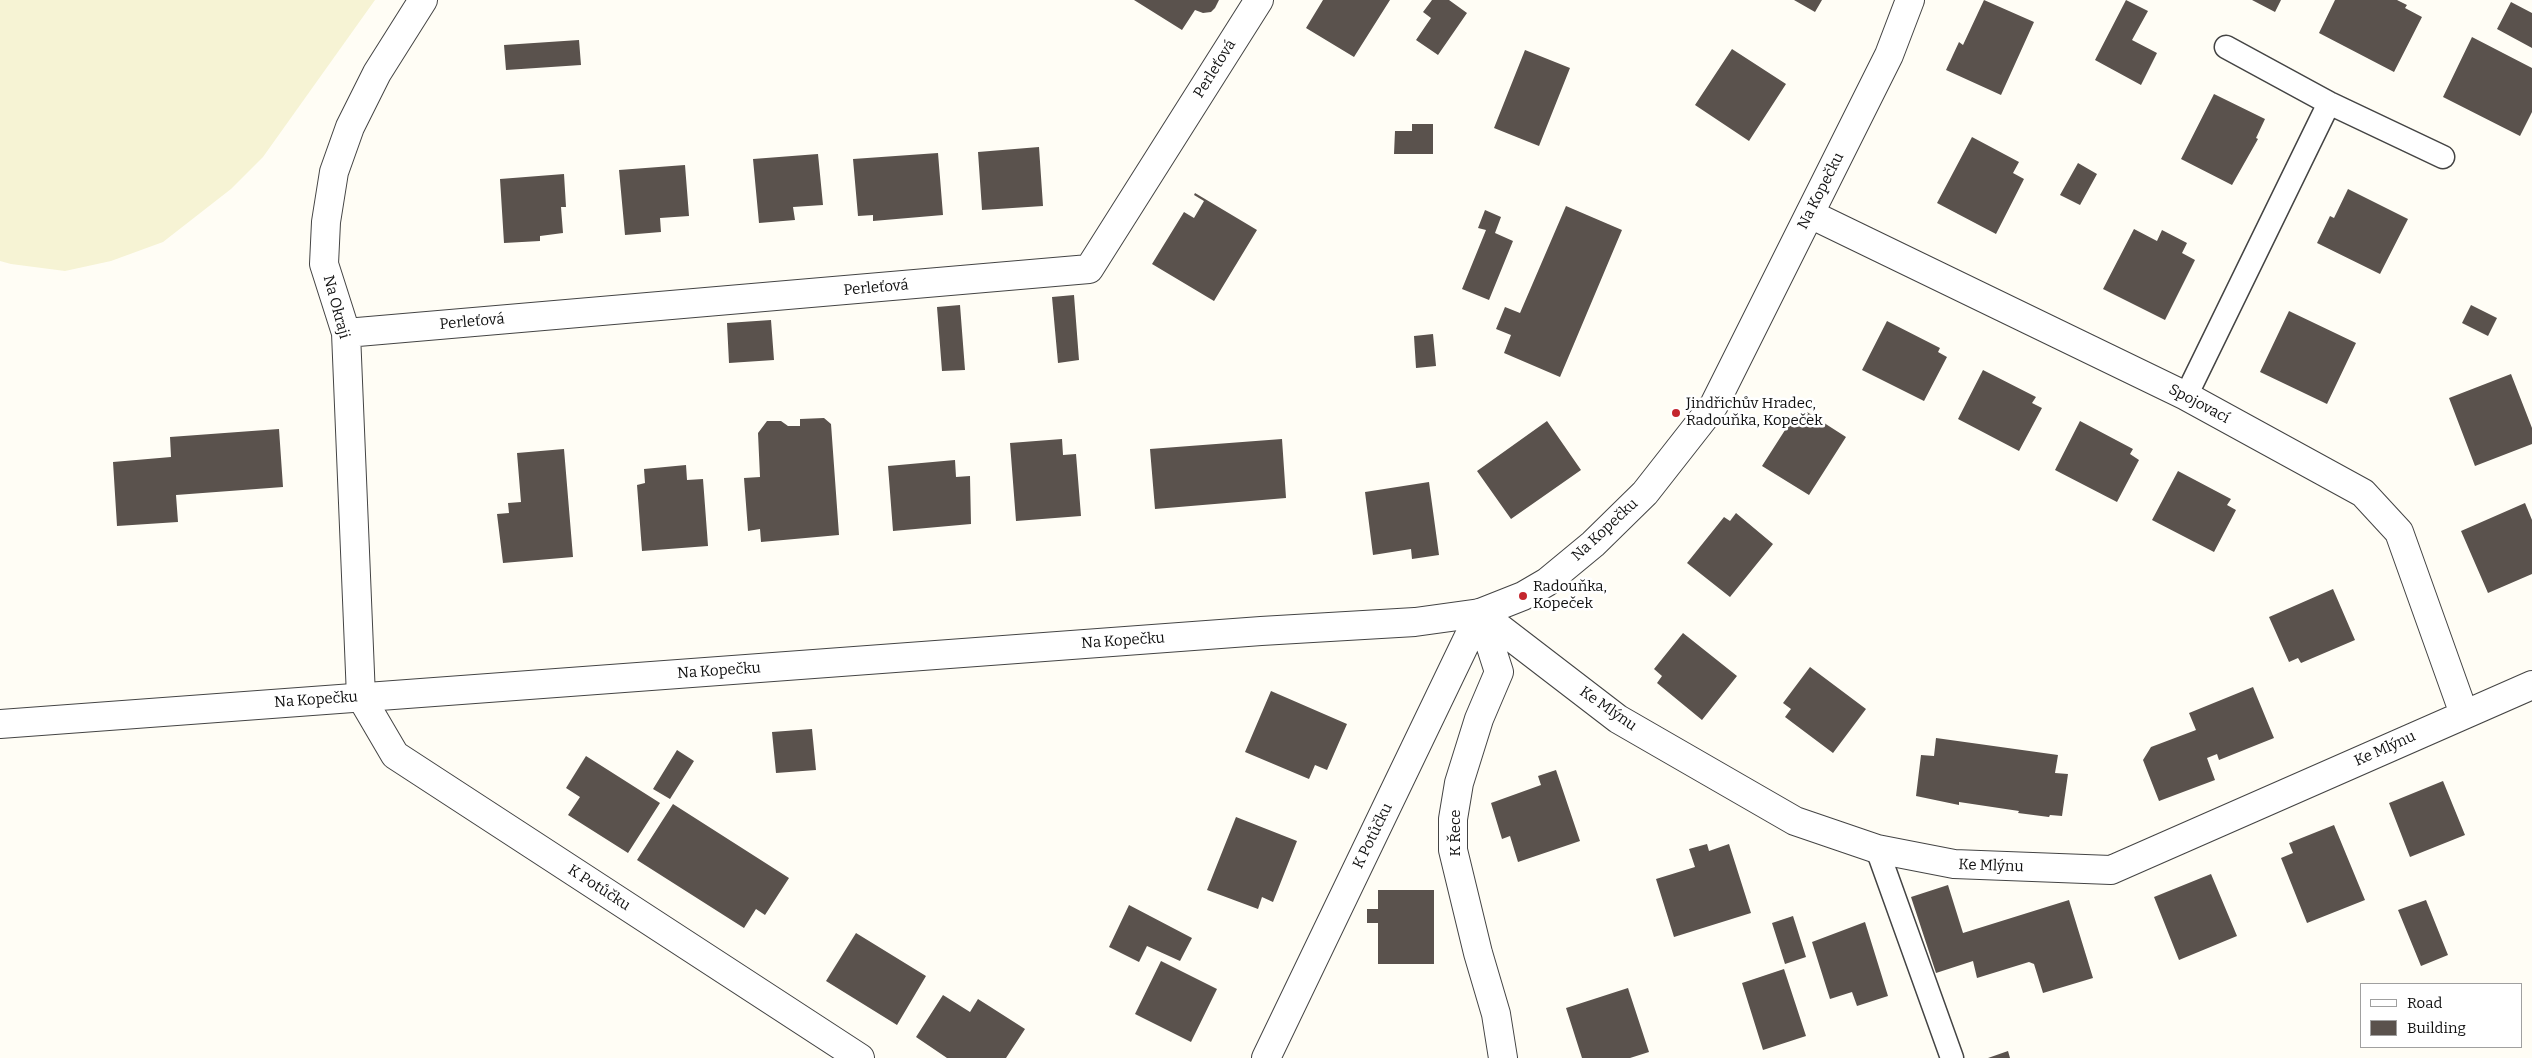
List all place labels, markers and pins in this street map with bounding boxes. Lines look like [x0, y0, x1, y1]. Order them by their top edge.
place label: Jindřichův Hradec, Radouňka, Kopeček [1686, 395, 1823, 430]
marker: Jindřichův Hradec, Radouňka, Kopeček [1670, 407, 1682, 419]
place label: Radouňka, Kopeček [1533, 578, 1607, 613]
marker: Radouňka, Kopeček [1517, 590, 1529, 602]

